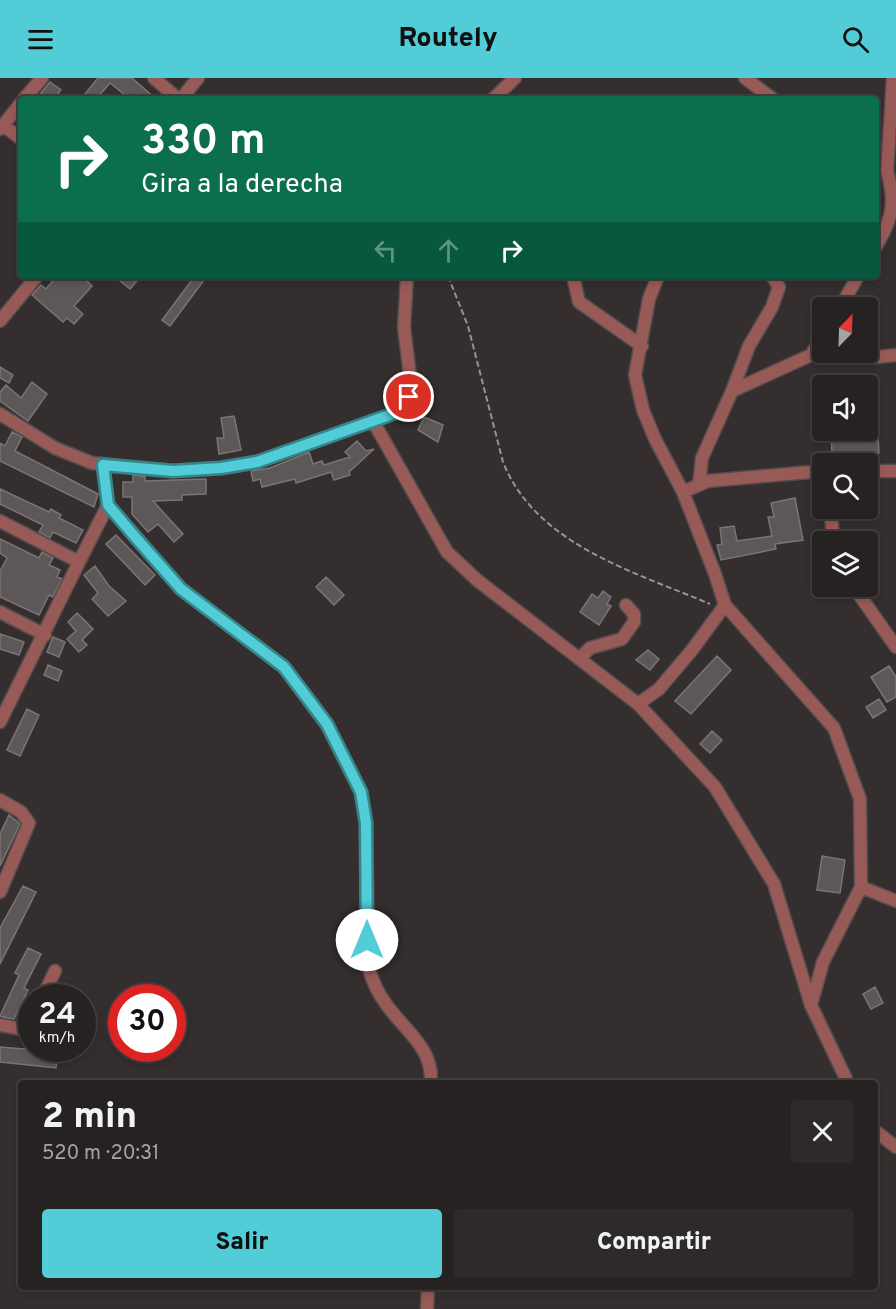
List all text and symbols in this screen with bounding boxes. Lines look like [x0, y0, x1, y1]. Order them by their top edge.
text: Routely [398, 22, 498, 56]
icon: menu [24, 23, 57, 56]
icon: search [839, 23, 872, 56]
text: 330 m [141, 116, 266, 169]
icon: right [42, 120, 120, 198]
text: Gira a la derecha [141, 168, 343, 202]
icon: left [369, 234, 402, 267]
icon: ahead [432, 234, 465, 267]
icon: right [495, 234, 528, 267]
north arrow [812, 297, 878, 363]
map controls [812, 297, 878, 597]
pin [383, 371, 434, 422]
button: sound [812, 375, 878, 441]
icon: arrive [392, 380, 425, 413]
button: search [812, 453, 878, 519]
button: layers [812, 531, 878, 597]
position arrow [335, 908, 399, 972]
speed limit sign: 30 [108, 984, 186, 1062]
text: 24 [38, 997, 76, 1034]
text: km/h [39, 1029, 75, 1048]
text: 2 min [42, 1095, 137, 1141]
button: close [791, 1100, 854, 1163]
text: 520 m · 20:31 [42, 1141, 159, 1167]
button: Salir [42, 1209, 442, 1278]
button: Compartir [454, 1209, 854, 1278]

